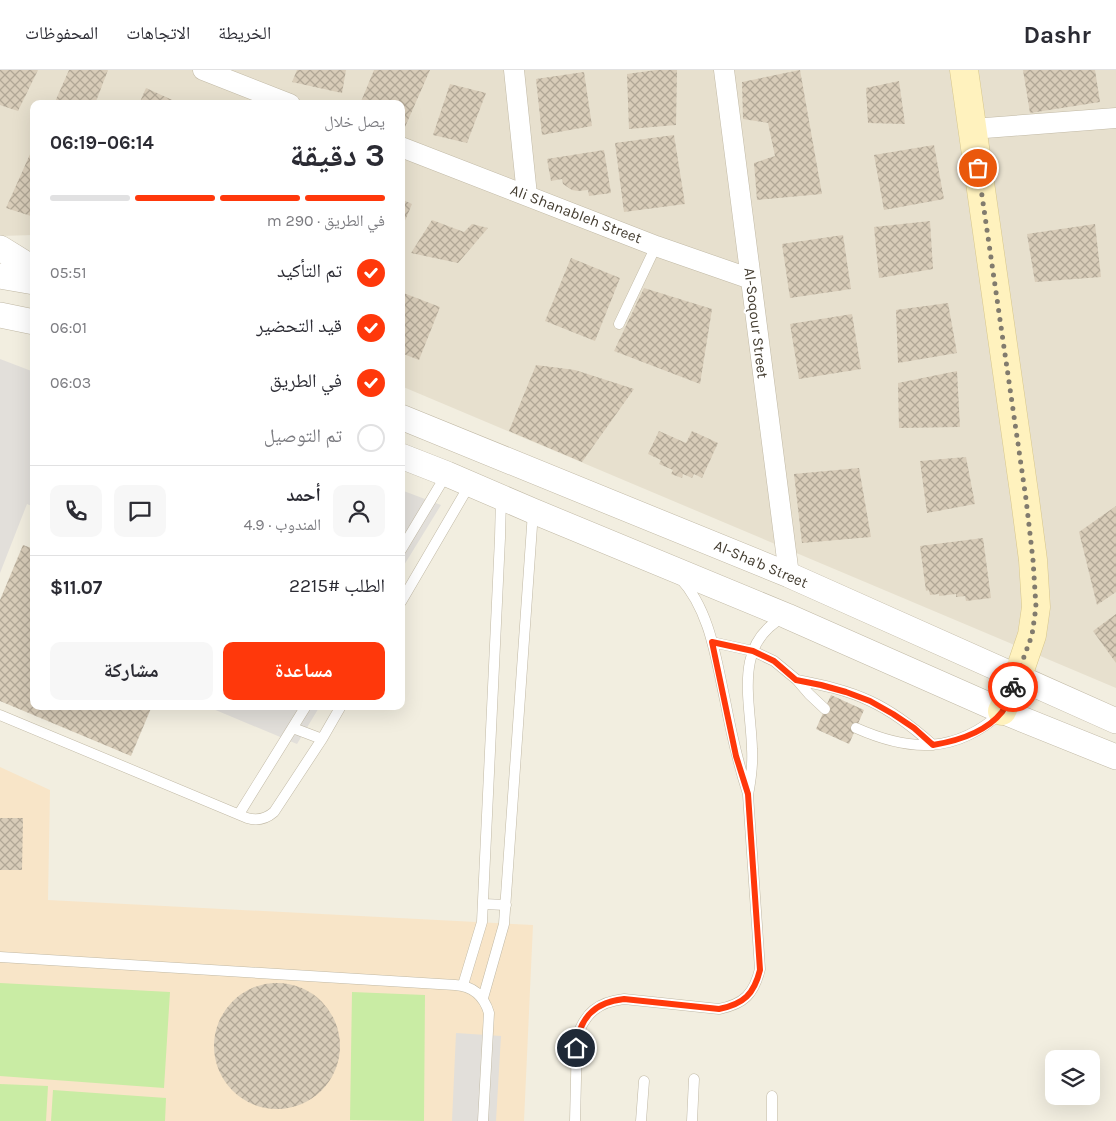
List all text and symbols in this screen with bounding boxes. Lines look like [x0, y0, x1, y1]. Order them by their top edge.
text: Dashr [1023, 21, 1091, 49]
text: المحفوظات [25, 22, 98, 44]
text: الاتجاهات [126, 22, 190, 44]
text: الخريطة [218, 22, 271, 44]
text: يصل خلال [324, 112, 385, 131]
text: 06:14–06:19 [50, 132, 154, 154]
text: 3 دقيقة [290, 137, 385, 174]
pin [957, 147, 999, 189]
icon: bag [964, 154, 992, 182]
street label: Ali Shanableh Street [508, 181, 644, 247]
text: في الطريق · 290 m [267, 211, 385, 230]
icon: check [357, 259, 385, 287]
text: تم التأكيد [277, 260, 342, 282]
text: 05:51 [50, 263, 87, 282]
street label: Al-Soqour Street [740, 267, 772, 380]
icon: check [357, 314, 385, 342]
text: قيد التحضير [256, 315, 342, 337]
text: 06:01 [50, 318, 87, 337]
icon: check [357, 369, 385, 397]
text: في الطريق [270, 370, 342, 392]
text: 06:03 [50, 373, 91, 392]
text: تم التوصيل [264, 425, 342, 447]
text: أحمد [286, 484, 321, 506]
button: phone [50, 485, 102, 537]
button: chat [114, 485, 166, 537]
button: person [333, 485, 385, 537]
text: المندوب · 4.9 [244, 515, 321, 534]
street label: Al-Sha'b Street [711, 536, 811, 592]
text: الطلب #2215 [289, 575, 385, 597]
text: $11.07 [50, 577, 102, 599]
button: مشاركة [50, 642, 213, 700]
button: مساعدة [223, 642, 385, 700]
courier [988, 662, 1038, 712]
icon: bike [999, 673, 1027, 701]
pin [555, 1027, 597, 1069]
icon: home [562, 1034, 590, 1062]
map controls [1045, 1050, 1100, 1105]
button: layers [1045, 1050, 1100, 1105]

